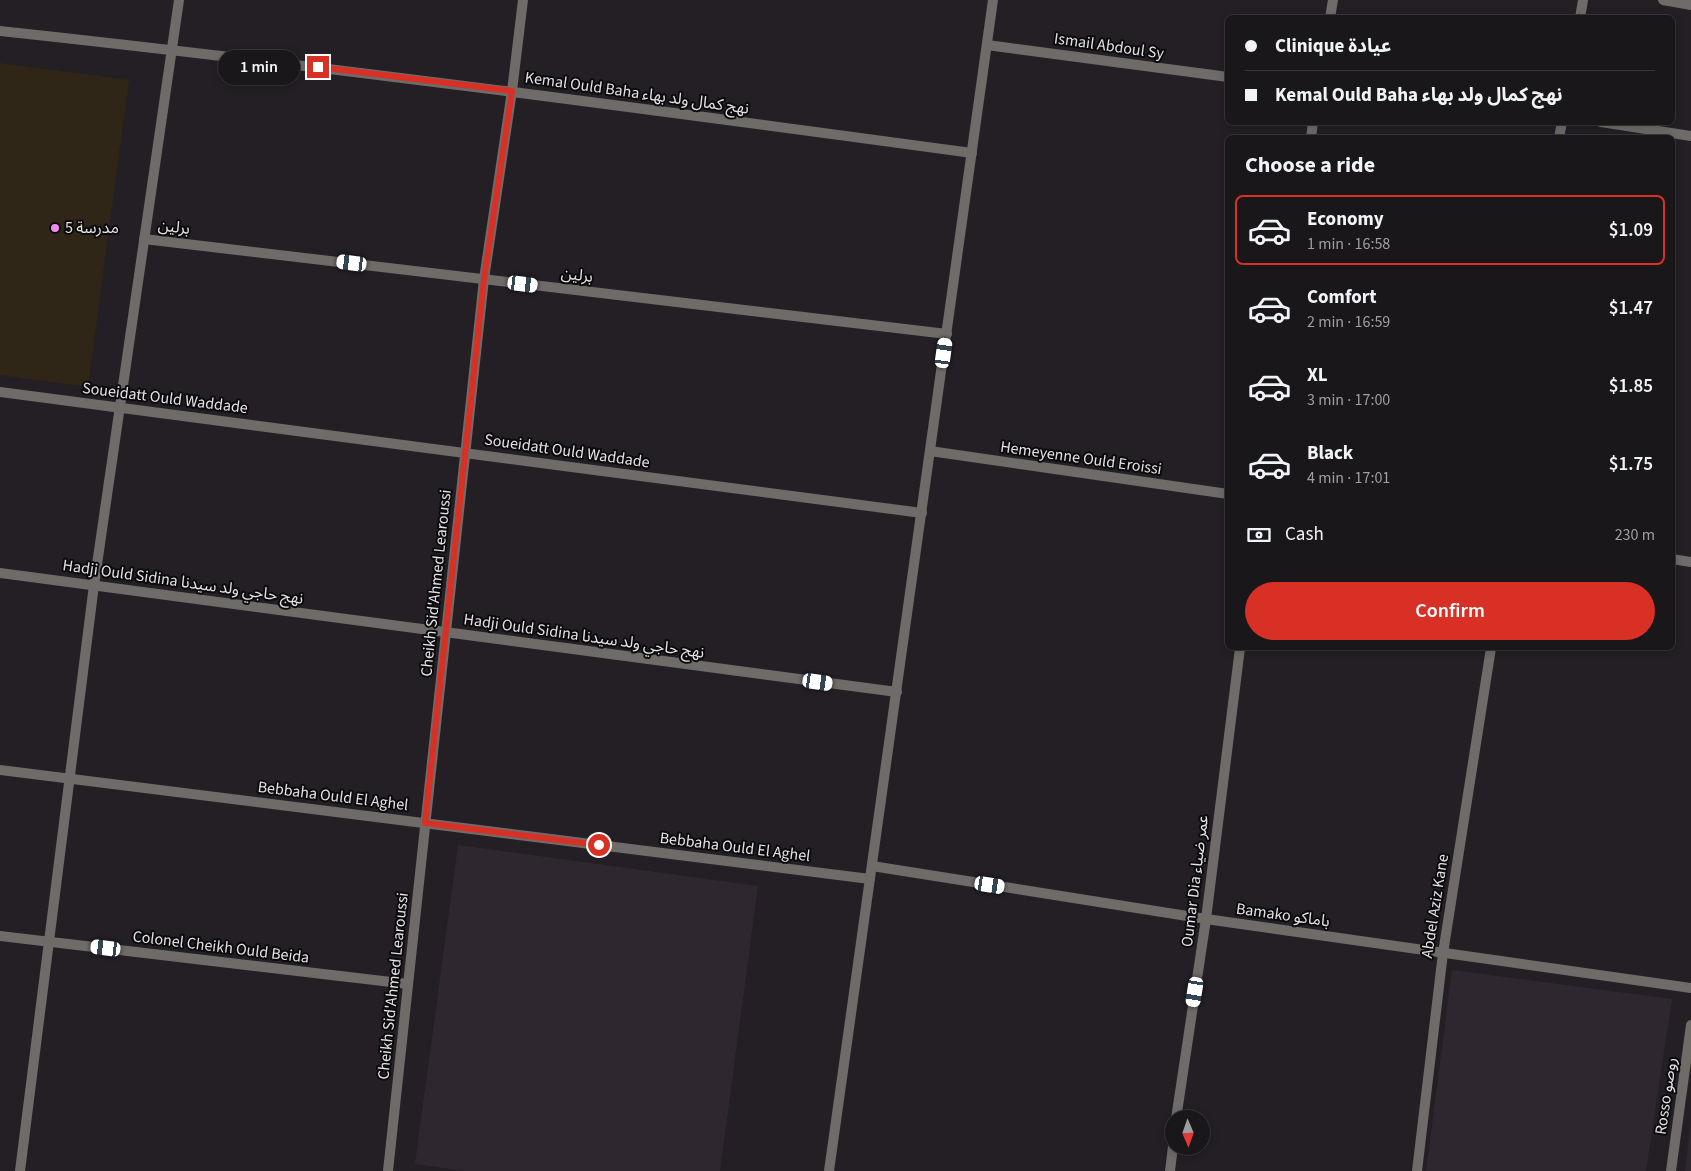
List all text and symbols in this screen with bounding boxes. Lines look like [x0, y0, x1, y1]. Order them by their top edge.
street label: Ismail Abdoul Sy [1053, 27, 1166, 65]
text: Clinique عيادة [1275, 33, 1391, 60]
callout: 1 min [218, 50, 300, 84]
text: 1 min [240, 56, 278, 78]
route end [307, 56, 329, 78]
street label: Kemal Ould Baha نهج كمال ولد بهاء [523, 66, 750, 121]
text: Kemal Ould Baha نهج كمال ولد بهاء [1275, 82, 1563, 109]
text: Choose a ride [1245, 149, 1375, 181]
text: Economy [1307, 206, 1384, 233]
icon: car [1247, 208, 1292, 253]
street label: برلين [157, 214, 191, 240]
place label: مدرسة 5 [65, 217, 119, 239]
text: $1.09 [1609, 217, 1653, 244]
marker: مدرسة 5 [49, 222, 61, 234]
text: 1 min · 16:58 [1307, 233, 1390, 255]
car [336, 254, 367, 272]
street label: برلين [560, 262, 594, 288]
car [507, 275, 538, 293]
text: Comfort [1307, 284, 1377, 311]
icon: car [1247, 286, 1292, 331]
text: $1.47 [1609, 295, 1653, 322]
text: 2 min · 16:59 [1307, 311, 1390, 333]
car [934, 337, 953, 369]
text: XL [1307, 362, 1328, 389]
icon: car [1247, 364, 1292, 409]
text: $1.85 [1609, 373, 1653, 400]
street label: Soueidatt Ould Waddade [81, 377, 249, 419]
text: 3 min · 17:00 [1307, 389, 1390, 411]
street label: Soueidatt Ould Waddade [483, 429, 651, 474]
street label: Hemeyenne Ould Eroissi [999, 436, 1163, 480]
text: Black [1307, 440, 1353, 467]
icon: car [1247, 442, 1292, 487]
text: $1.75 [1609, 451, 1653, 478]
text: 4 min · 17:01 [1307, 467, 1390, 489]
street label: Cheikh Sid'Ahmed Learoussi [415, 488, 457, 678]
icon: cash [1245, 521, 1273, 549]
text: Cash [1285, 521, 1324, 548]
text: 230 m [1615, 524, 1655, 546]
street label: Hadji Ould Sidina نهج حاجي ولد سيدنا [61, 554, 305, 611]
button: Confirm [1245, 582, 1655, 640]
street label: Hadji Ould Sidina نهج حاجي ولد سيدنا [462, 608, 706, 665]
car [802, 672, 833, 692]
street label: Bebbaha Ould El Aghel [256, 776, 410, 816]
street label: Oumar Dia عمر ضياء [1176, 814, 1214, 948]
street label: Bebbaha Ould El Aghel [658, 827, 812, 867]
route start [588, 834, 610, 856]
street label: Abdel Aziz Kane [1416, 852, 1454, 960]
car [974, 875, 1005, 895]
street label: Cheikh Sid'Ahmed Learoussi [372, 891, 414, 1081]
street label: Bamako باماكو [1235, 898, 1331, 932]
street label: Colonel Cheikh Ould Beida [131, 925, 311, 969]
car [90, 939, 121, 957]
car [1185, 976, 1204, 1008]
street label: Rosso روصو [1650, 1056, 1682, 1136]
north arrow [1165, 1110, 1210, 1155]
map controls [1165, 1110, 1210, 1155]

